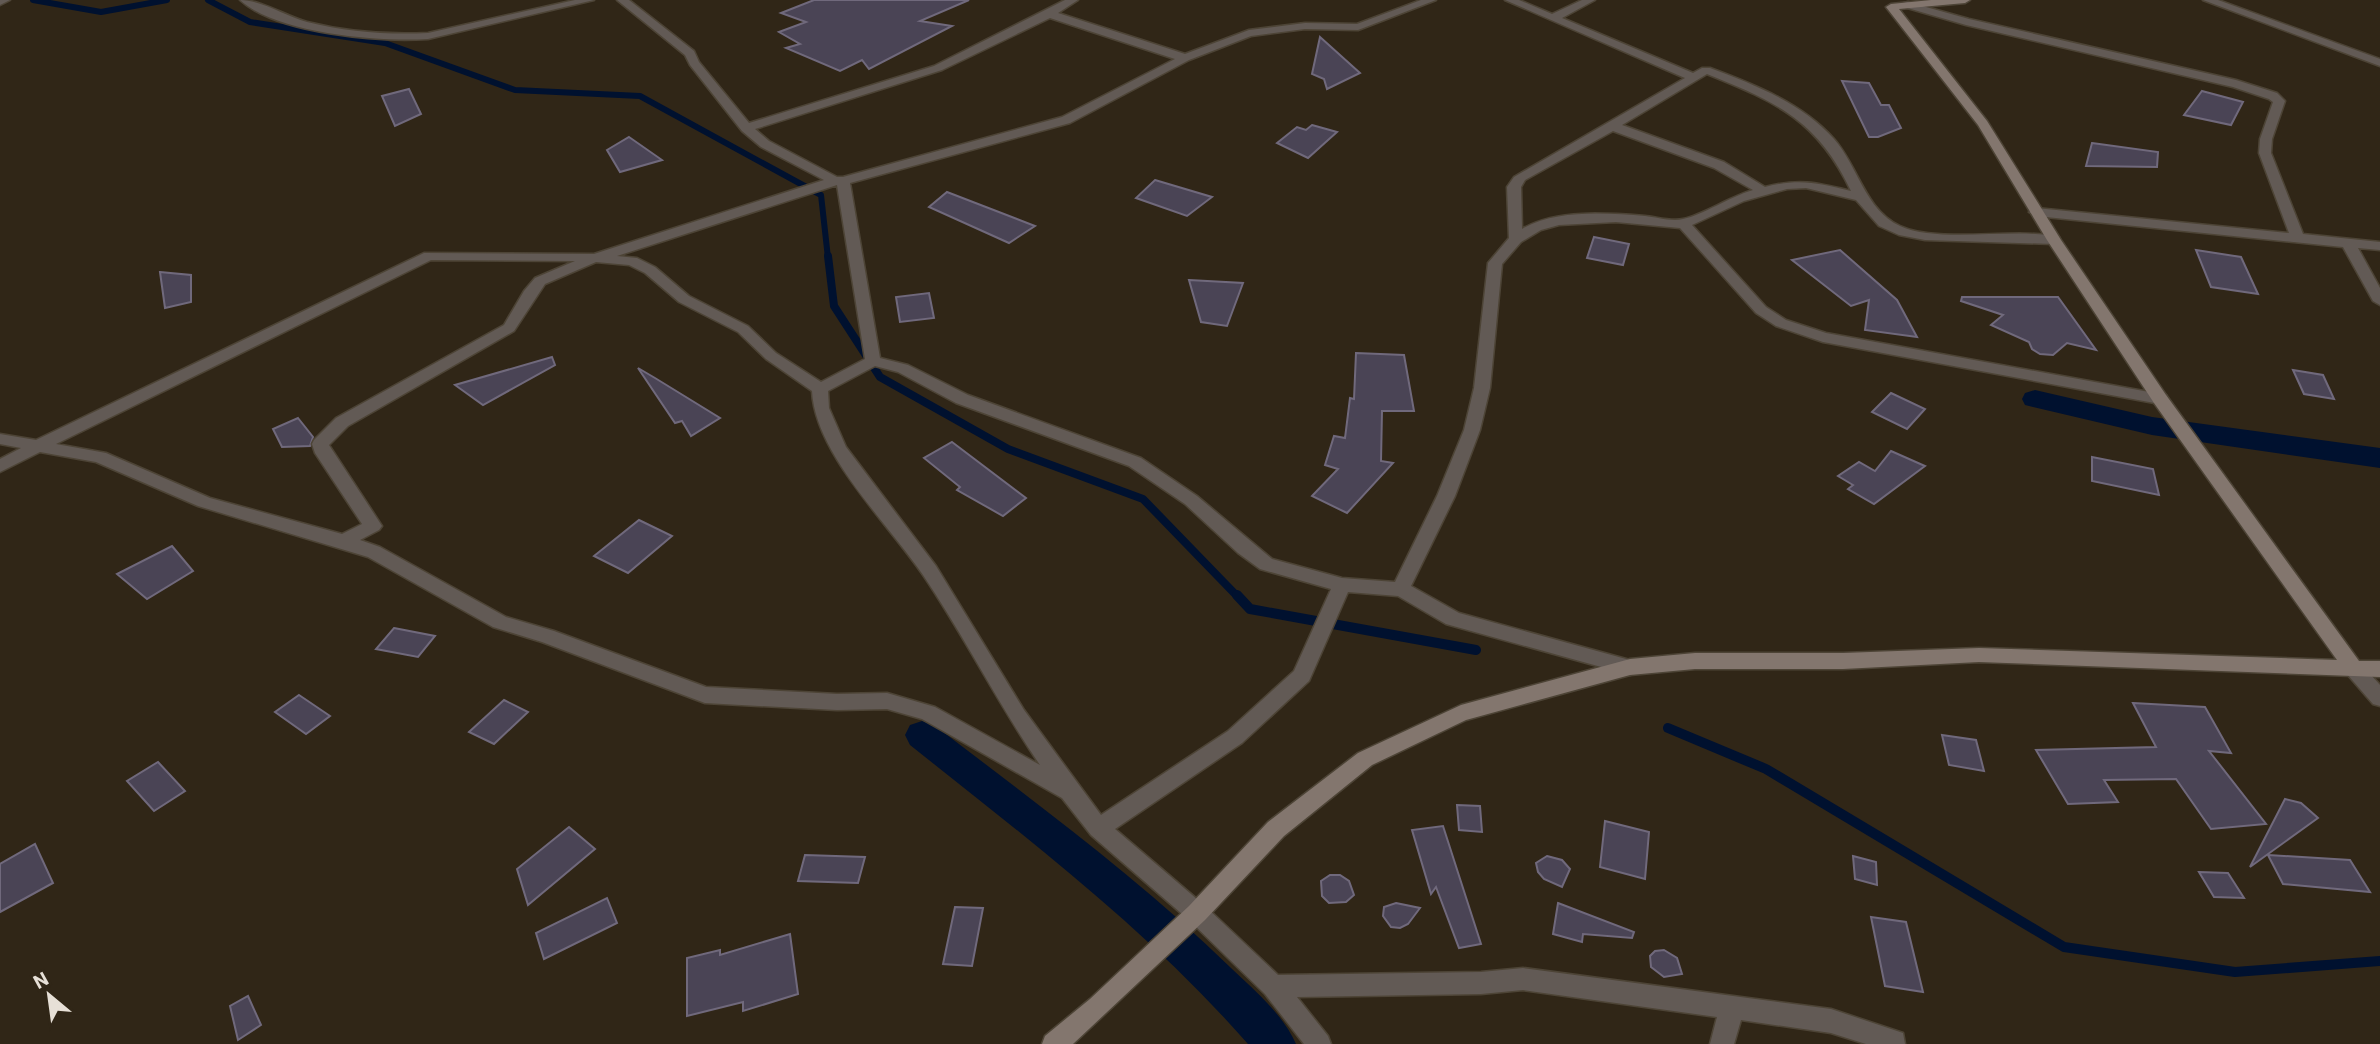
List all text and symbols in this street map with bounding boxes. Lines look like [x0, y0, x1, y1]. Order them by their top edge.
north arrow [14, 960, 84, 1030]
text: N [30, 967, 52, 994]

